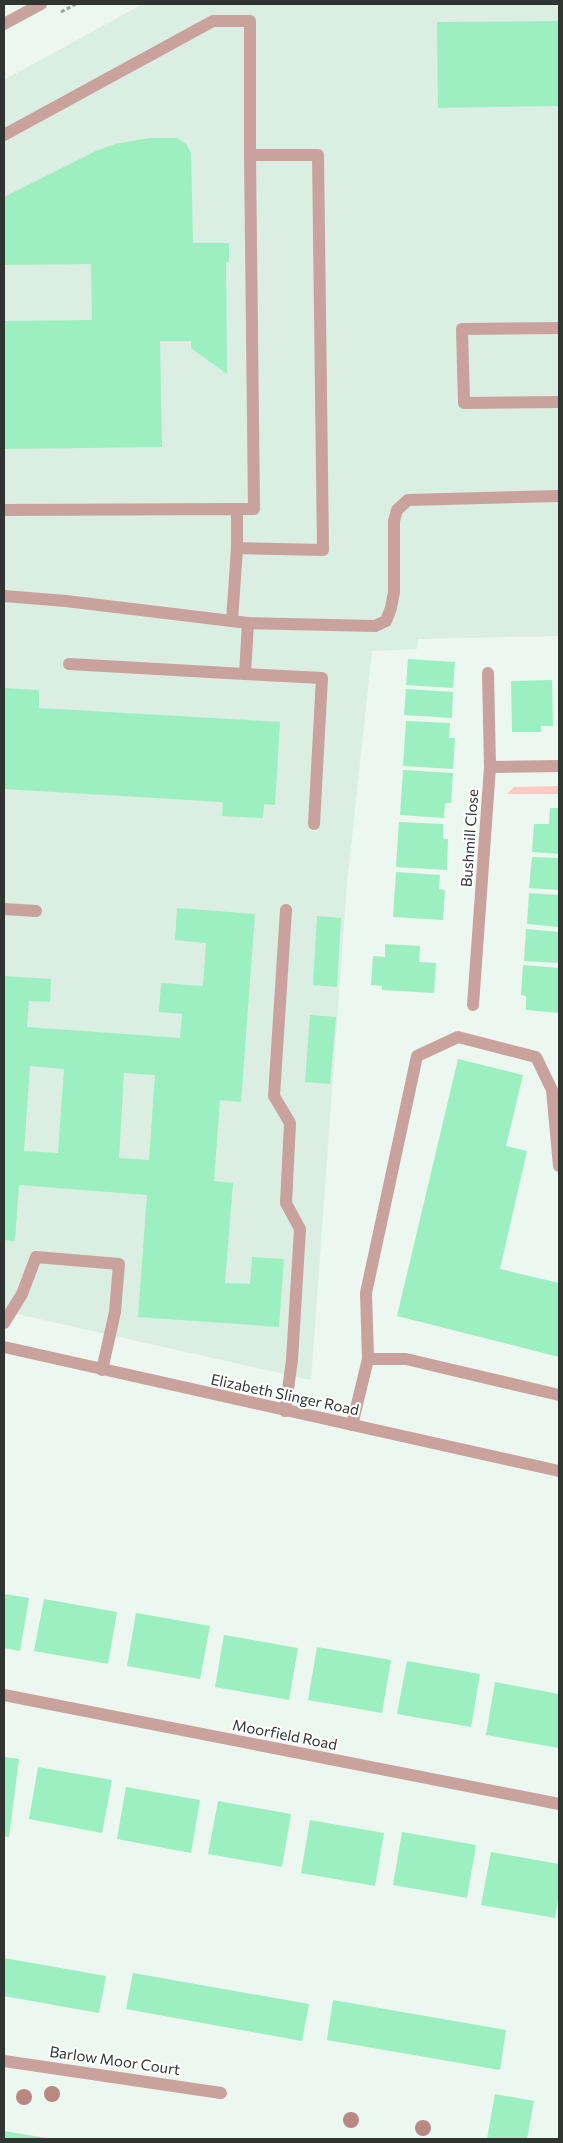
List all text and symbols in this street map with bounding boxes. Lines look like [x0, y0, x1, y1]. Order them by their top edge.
street label: Bushmill Close [457, 788, 481, 888]
street label: Elizabeth Slinger Road [209, 1369, 361, 1419]
street label: Moorfield Road [231, 1715, 339, 1753]
street label: Barlow Moor Court [48, 2042, 182, 2078]

